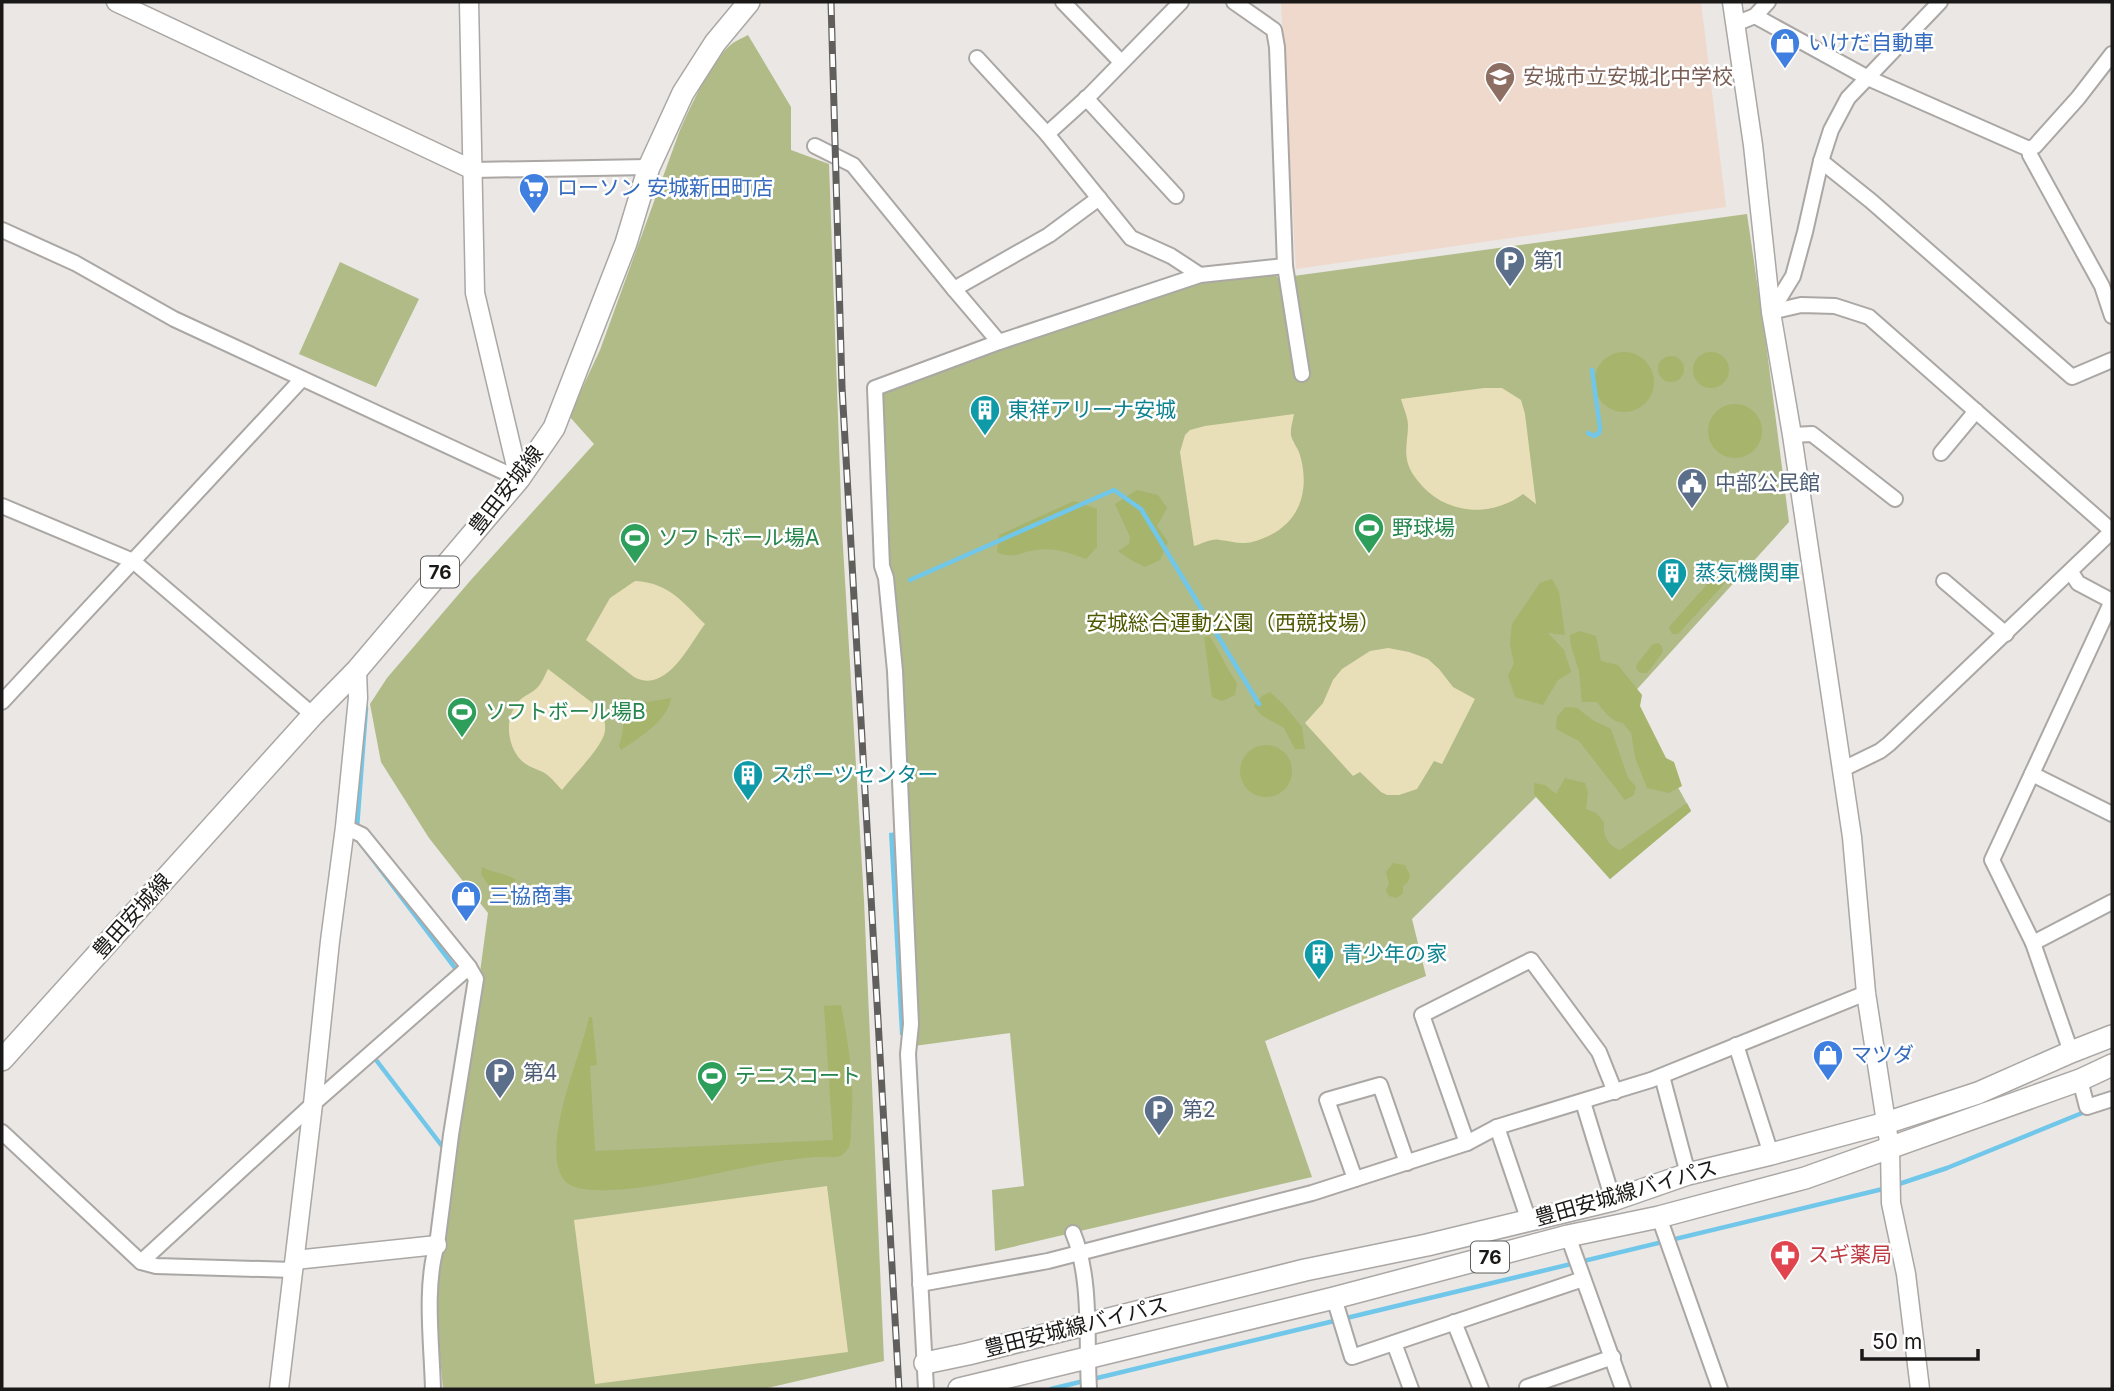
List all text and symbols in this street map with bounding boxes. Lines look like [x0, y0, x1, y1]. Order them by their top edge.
shop icon: いけだ自動車 [1768, 26, 1802, 70]
place label: いけだ自動車 [1808, 30, 1934, 55]
school or university icon: 安城市立安城北中学校 [1483, 60, 1517, 104]
place label: 安城市立安城北中学校 [1523, 64, 1733, 89]
supermarket icon: ローソン 安城新田町店 [517, 171, 551, 215]
place label: ローソン 安城新田町店 [557, 175, 773, 200]
parking icon: 第1 [1493, 244, 1527, 288]
place label: 第1 [1533, 248, 1563, 273]
building icon: 東祥アリーナ安城 [968, 393, 1002, 437]
place label: 東祥アリーナ安城 [1008, 397, 1176, 422]
street label: 豊田安城線 [463, 441, 548, 539]
public building icon: 中部公民館 [1675, 466, 1709, 510]
place label: 中部公民館 [1715, 470, 1820, 495]
sports icon: 野球場 [1352, 511, 1386, 555]
place label: 野球場 [1392, 515, 1455, 540]
sports icon: ソフトボール場A [618, 521, 652, 565]
place label: ソフトボール場A [658, 525, 820, 550]
road number: 76 [421, 556, 459, 587]
building icon: 蒸気機関車 [1655, 556, 1689, 600]
place label: 蒸気機関車 [1695, 560, 1800, 585]
park label: 安城総合運動公園（西競技場） [1086, 610, 1380, 635]
sports icon: ソフトボール場B [445, 695, 479, 739]
place label: ソフトボール場B [485, 699, 646, 724]
building icon: スポーツセンター [731, 758, 765, 802]
place label: スポーツセンター [771, 762, 939, 787]
street label: 豊田安城線 [87, 868, 176, 963]
shop icon: 三協商事 [449, 879, 483, 923]
place label: 三協商事 [489, 883, 573, 908]
building icon: 青少年の家 [1302, 937, 1336, 981]
place label: 青少年の家 [1342, 941, 1447, 966]
shop icon: マツダ [1811, 1038, 1845, 1082]
place label: マツダ [1851, 1042, 1914, 1067]
parking icon: 第4 [483, 1056, 517, 1100]
sports icon: テニスコート [695, 1059, 729, 1103]
place label: 第4 [523, 1060, 558, 1085]
place label: テニスコート [735, 1063, 861, 1088]
parking icon: 第2 [1142, 1093, 1176, 1137]
place label: 第2 [1182, 1097, 1216, 1122]
street label: 豊田安城線バイパス [1532, 1155, 1720, 1231]
pharmacy icon: スギ薬局 [1768, 1238, 1802, 1282]
road number: 76 [1471, 1242, 1509, 1273]
place label: スギ薬局 [1808, 1242, 1892, 1267]
street label: 豊田安城線バイパス [981, 1292, 1170, 1361]
scale bar [1862, 1318, 1978, 1362]
text: 50 m [1872, 1329, 1922, 1354]

